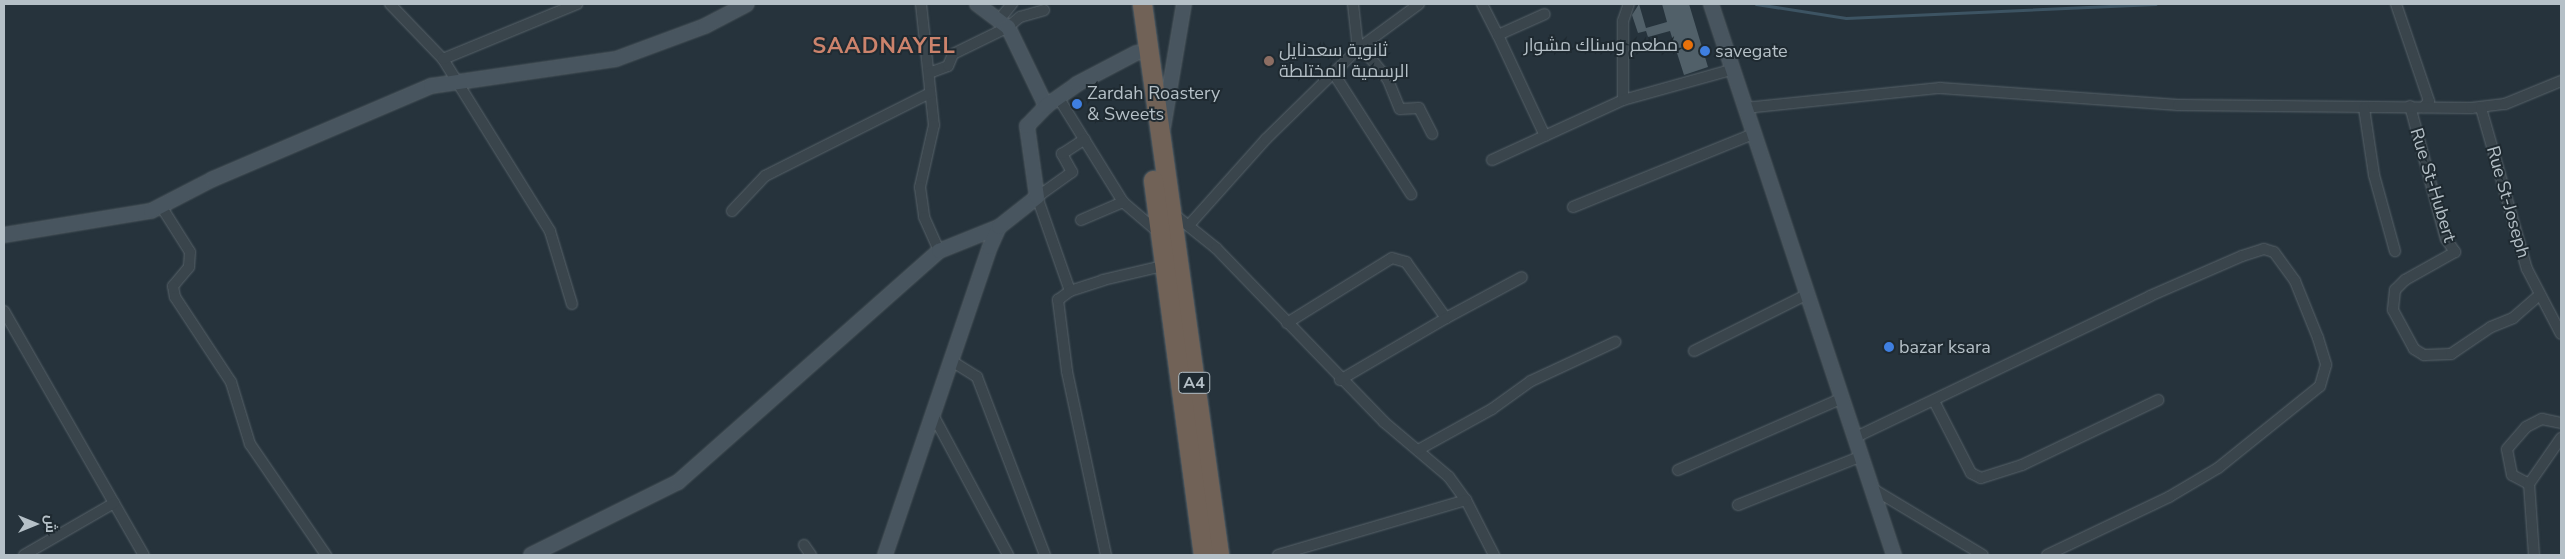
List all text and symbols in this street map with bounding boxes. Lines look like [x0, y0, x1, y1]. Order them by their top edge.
district label: SAADNAYEL [811, 34, 957, 60]
place label: مطعم وسناك مشوار [1524, 34, 1678, 56]
marker: مطعم وسناك مشوار [1682, 39, 1694, 51]
place label: ثانوية سعدنايل الرسمية المختلطة [1279, 40, 1409, 82]
place label: savegate [1715, 40, 1788, 62]
marker: savegate [1699, 45, 1711, 57]
marker: ثانوية سعدنايل الرسمية المختلطة [1263, 55, 1275, 67]
place label: Zardah Roastery & Sweets [1087, 83, 1220, 126]
marker: Zardah Roastery & Sweets [1071, 98, 1083, 110]
street label: Rue St-Hubert [2405, 125, 2461, 245]
street label: Rue St-Joseph [2482, 144, 2534, 260]
place label: bazar ksara [1899, 336, 1991, 358]
marker: bazar ksara [1883, 341, 1895, 353]
road number: A4 [1178, 369, 1210, 396]
north arrow [10, 499, 60, 549]
text: ش [41, 515, 60, 533]

